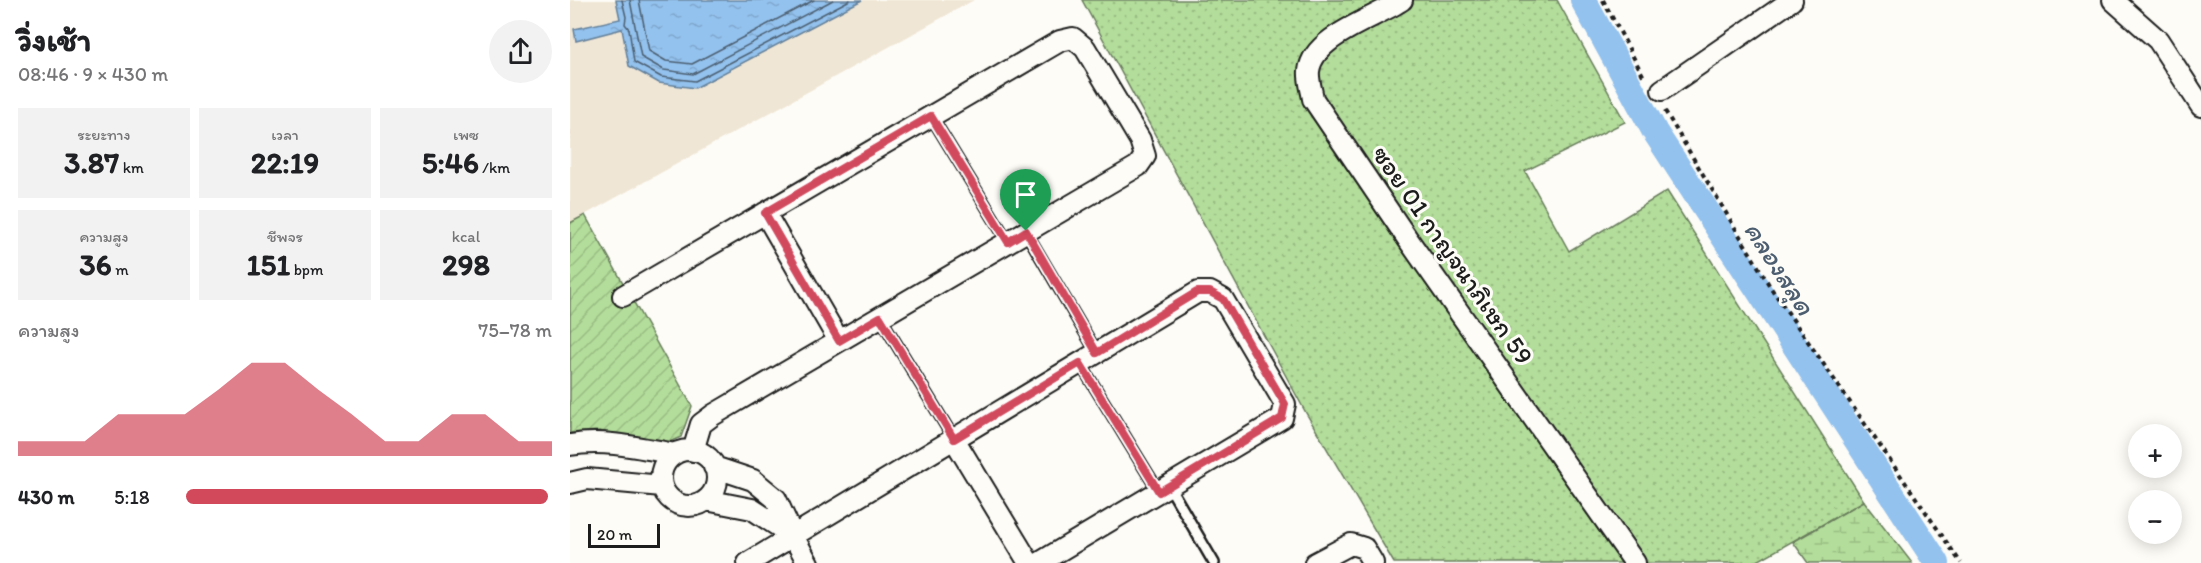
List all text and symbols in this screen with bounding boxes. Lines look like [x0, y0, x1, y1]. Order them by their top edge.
text: วิ่งเช้า [18, 20, 91, 59]
button: share [489, 20, 552, 83]
text: 08:46 · 9 × 430 m [18, 62, 168, 86]
text: ระยะทาง [77, 125, 131, 144]
text: เวลา [271, 125, 299, 144]
text: เพซ [453, 125, 479, 144]
street label: ซอย 01 กาญจนาภิเษก 59 [1365, 139, 1541, 371]
text: 3.87 [64, 144, 119, 181]
text: 22:19 [251, 144, 319, 181]
text: 5:46 [422, 144, 479, 181]
text: km [119, 158, 144, 177]
text: /km [479, 158, 510, 177]
pin [1000, 169, 1051, 231]
icon: arrive [1009, 178, 1042, 211]
water label: คลองสลุด [1736, 215, 1823, 323]
text: ความสูง [79, 227, 129, 246]
text: ชีพจร [267, 227, 303, 246]
text: kcal [452, 227, 480, 246]
text: 36 [79, 246, 112, 283]
text: 151 [247, 246, 290, 283]
text: 298 [442, 246, 490, 283]
text: m [112, 260, 129, 279]
text: bpm [290, 260, 323, 279]
text: ความสูง [18, 318, 80, 342]
text: 75–78 m [478, 318, 552, 342]
map controls [2128, 424, 2182, 544]
button: + [2128, 424, 2182, 478]
text: 430 m [18, 485, 75, 509]
text: 5:18 [114, 485, 150, 509]
button: − [2128, 490, 2182, 544]
scale bar [588, 521, 660, 548]
text: 20 m [597, 525, 632, 544]

